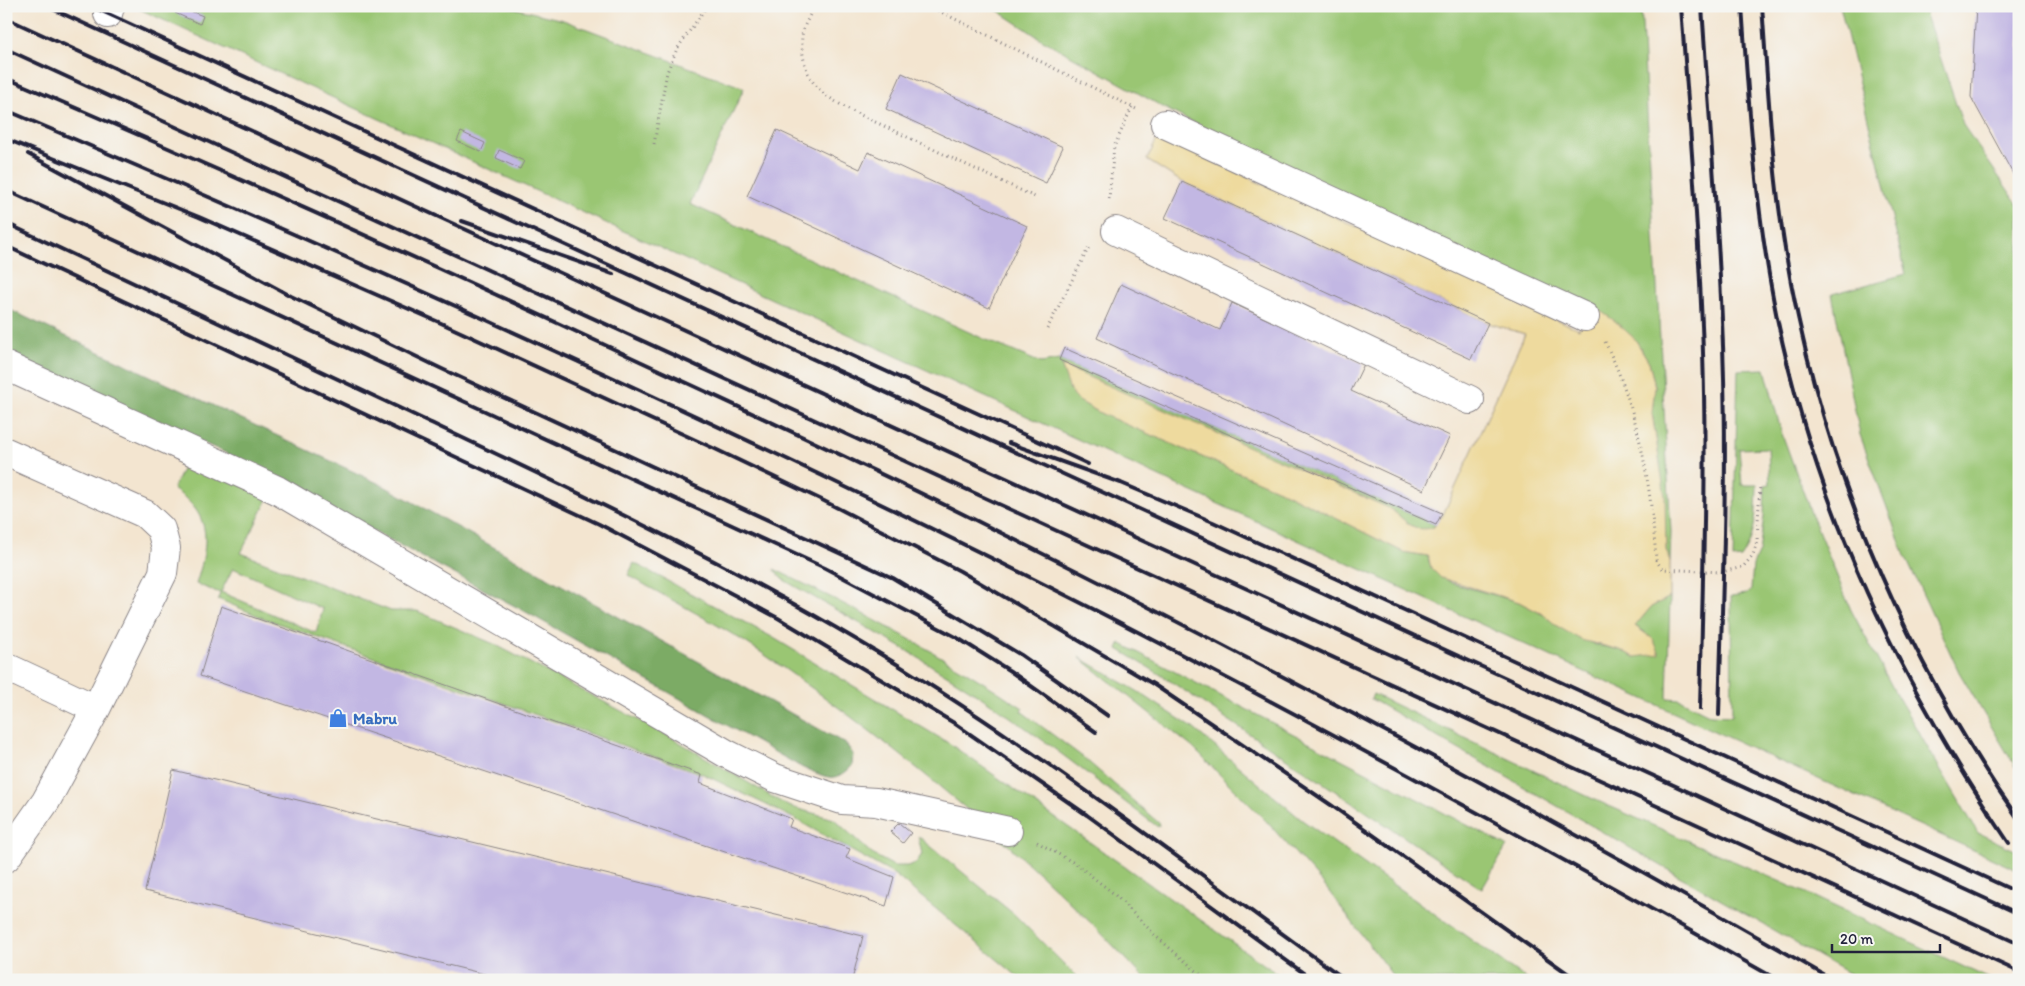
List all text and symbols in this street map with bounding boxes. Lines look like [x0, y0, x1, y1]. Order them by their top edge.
shop icon: Mabru [327, 707, 349, 729]
place label: Mabru [353, 709, 397, 728]
scale bar [1832, 921, 1940, 953]
text: 20 m [1840, 930, 1874, 948]

